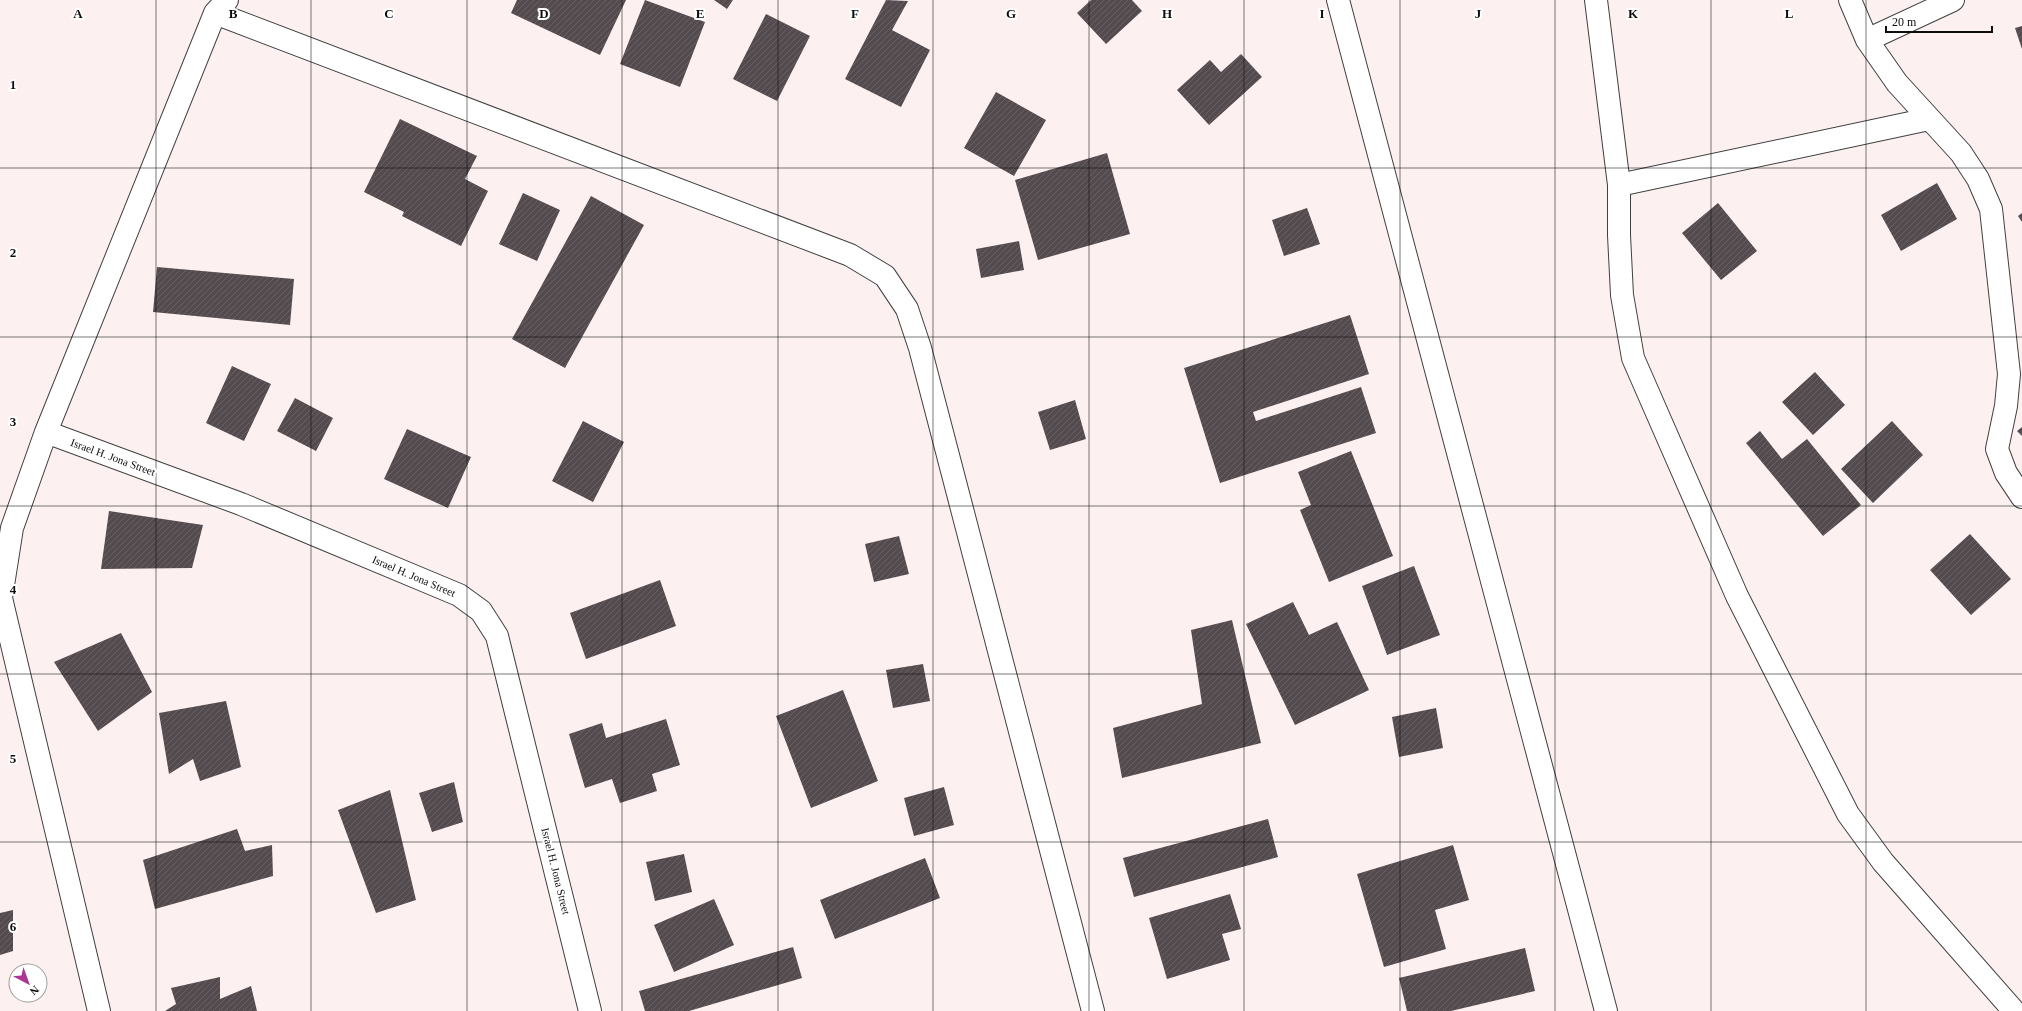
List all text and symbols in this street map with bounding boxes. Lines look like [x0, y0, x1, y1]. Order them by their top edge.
text: A [73, 6, 83, 21]
text: B [229, 6, 238, 21]
text: C [384, 6, 394, 21]
text: D [539, 6, 549, 21]
text: E [696, 6, 704, 21]
text: F [851, 6, 859, 21]
text: G [1006, 6, 1016, 21]
text: H [1162, 6, 1172, 21]
text: I [1319, 6, 1325, 21]
text: J [1475, 6, 1482, 21]
text: K [1628, 6, 1639, 21]
text: L [1785, 6, 1794, 21]
scale bar [1886, 8, 1992, 34]
text: 20 m [1892, 15, 1917, 29]
text: 1 [10, 77, 16, 92]
text: 2 [10, 245, 16, 260]
text: 3 [10, 414, 17, 429]
street label: Israel H. Jona Street [69, 436, 157, 478]
street label: Israel H. Jona Street [371, 553, 457, 599]
text: 4 [10, 582, 17, 597]
text: 5 [10, 751, 17, 766]
street label: Israel H. Jona Street [539, 826, 573, 916]
text: 6 [10, 919, 17, 934]
north arrow [8, 963, 48, 1003]
text: N [28, 983, 41, 998]

